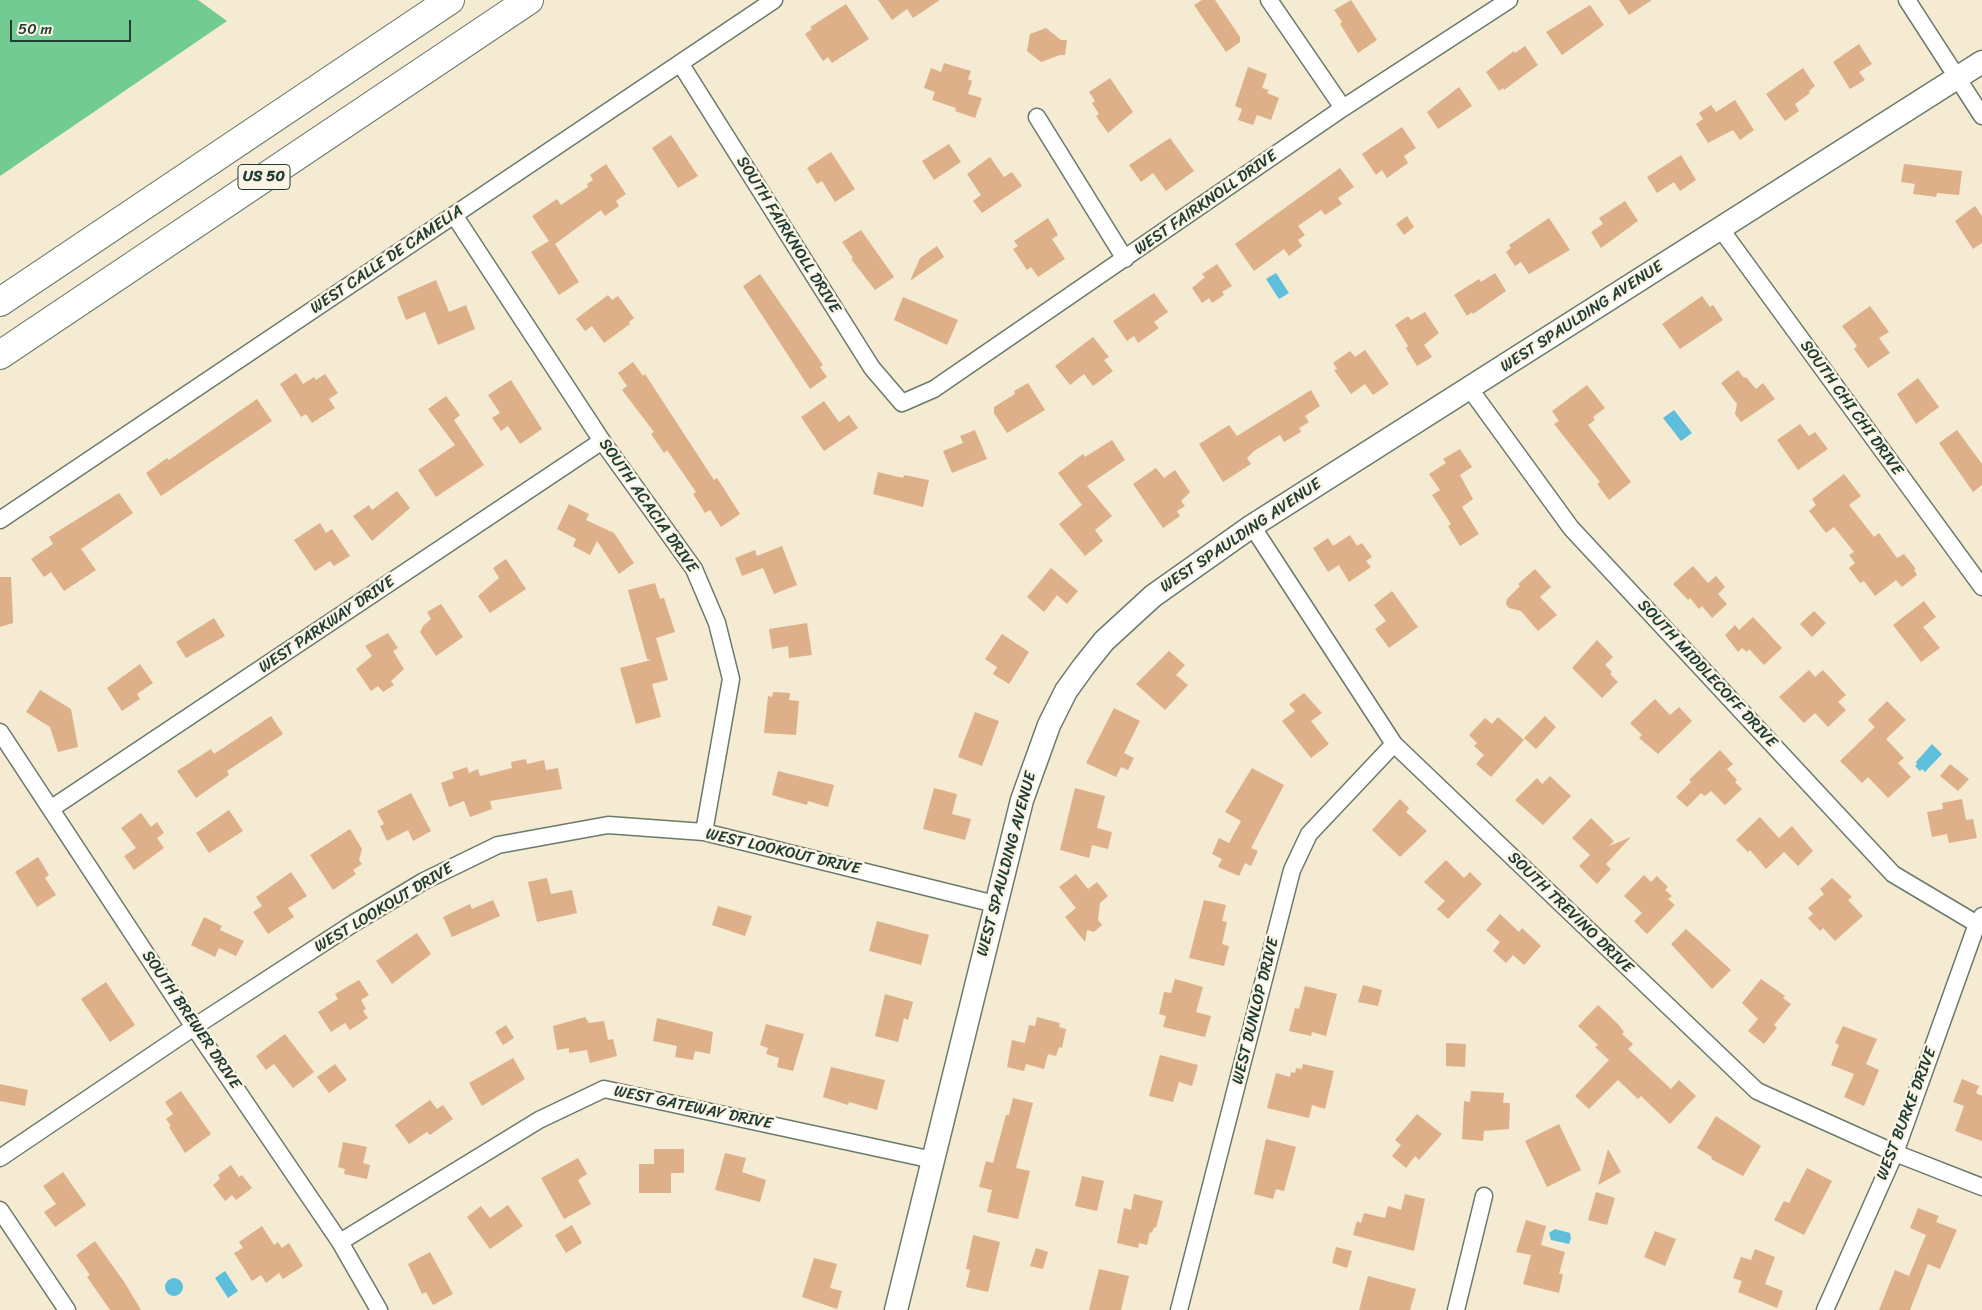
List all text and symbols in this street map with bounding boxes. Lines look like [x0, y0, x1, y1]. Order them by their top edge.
scale bar [12, 10, 134, 42]
text: 50 m [18, 16, 52, 42]
street label: WEST FAIRKNOLL DRIVE [1131, 146, 1281, 260]
street label: SOUTH FAIRKNOLL DRIVE [732, 153, 844, 317]
road number: US 50 [238, 164, 290, 190]
street label: WEST CALLE DE CAMELIA [307, 202, 467, 318]
street label: WEST SPAULDING AVENUE [1497, 257, 1667, 377]
street label: SOUTH CHI CHI DRIVE [1795, 337, 1907, 479]
street label: SOUTH ACACIA DRIVE [594, 435, 702, 577]
street label: WEST SPAULDING AVENUE [1157, 475, 1325, 597]
street label: WEST PARKWAY DRIVE [255, 572, 399, 678]
street label: SOUTH MIDDLECOFF DRIVE [1633, 596, 1781, 752]
street label: WEST SPAULDING AVENUE [973, 770, 1041, 958]
street label: WEST LOOKOUT DRIVE [704, 825, 862, 879]
street label: SOUTH TREVINO DRIVE [1503, 848, 1637, 978]
street label: WEST LOOKOUT DRIVE [311, 859, 457, 957]
street label: WEST DUNLOP DRIVE [1228, 936, 1284, 1086]
street label: SOUTH BREWER DRIVE [137, 947, 245, 1093]
street label: WEST BURKE DRIVE [1873, 1045, 1941, 1183]
street label: WEST GATEWAY DRIVE [612, 1082, 774, 1134]

